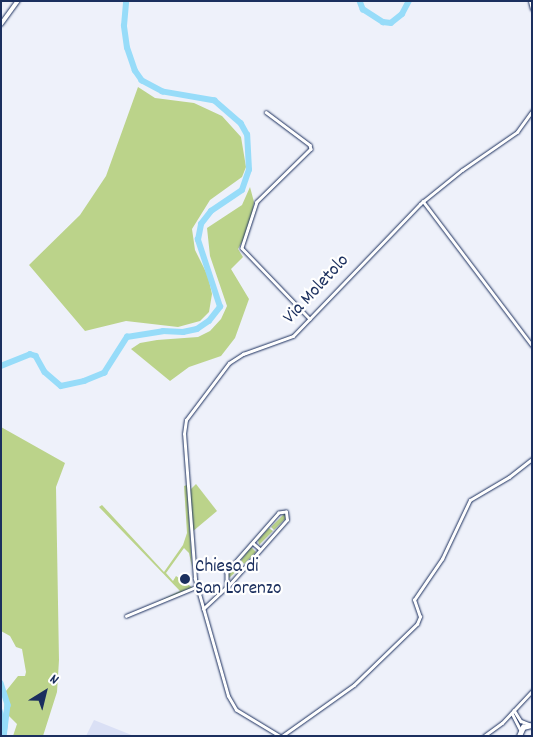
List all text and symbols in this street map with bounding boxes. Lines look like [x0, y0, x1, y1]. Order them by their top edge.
street label: Via Moletolo [279, 250, 355, 330]
place label: Chiesa di San Lorenzo [195, 557, 282, 601]
marker: Chiesa di San Lorenzo [179, 573, 191, 585]
north arrow [20, 667, 70, 717]
text: N [45, 670, 62, 690]

